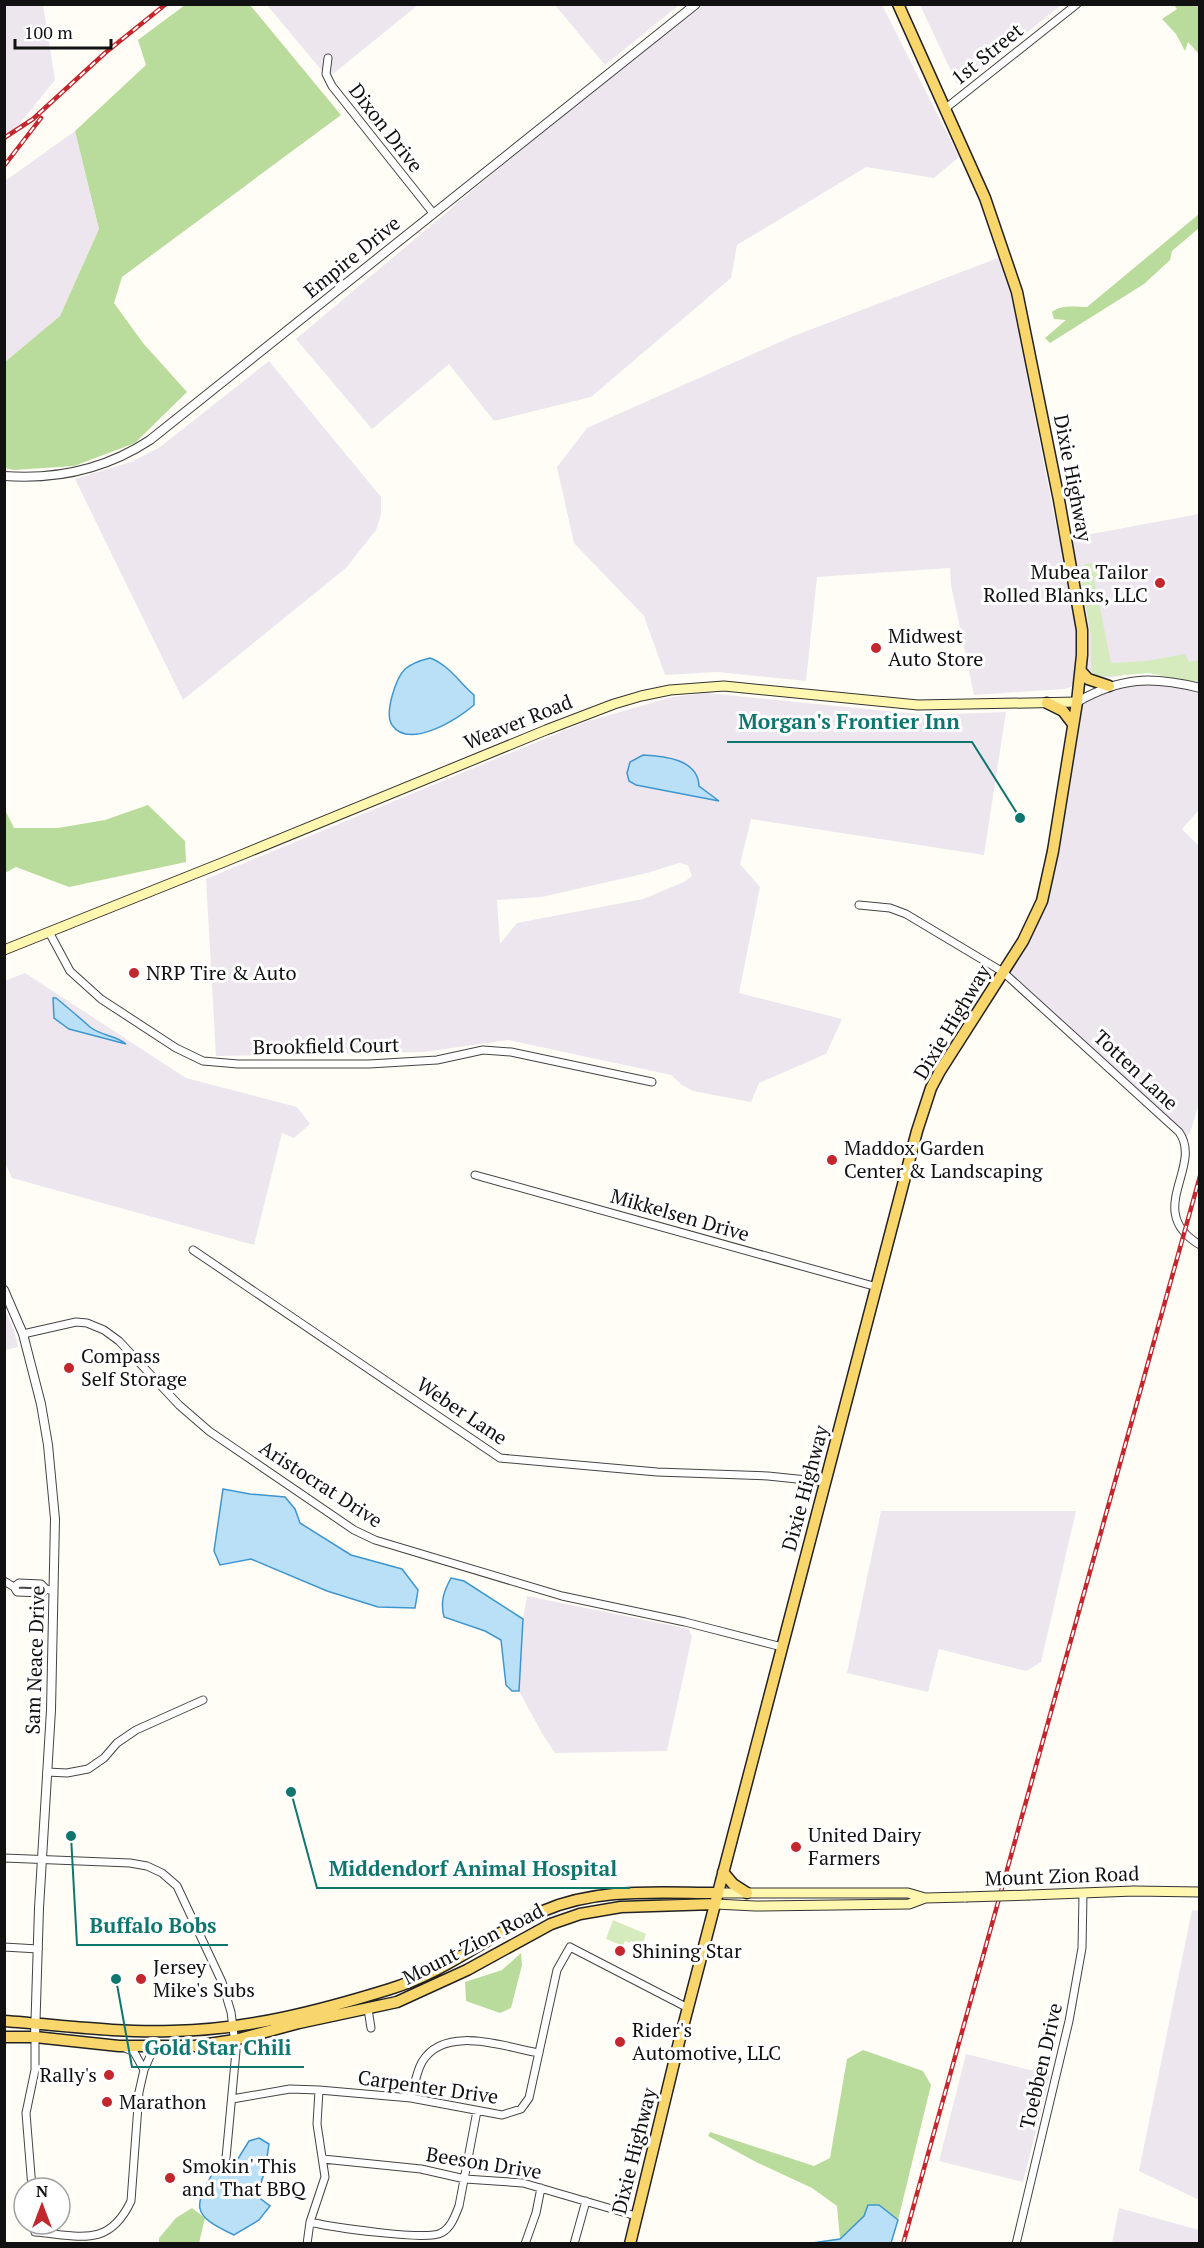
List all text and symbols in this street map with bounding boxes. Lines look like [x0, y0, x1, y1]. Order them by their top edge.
scale bar [15, 12, 111, 50]
street label: 1st Street [945, 16, 1029, 91]
text: 100 m [24, 20, 73, 44]
street label: Dixon Drive [343, 78, 430, 178]
street label: Empire Drive [298, 209, 405, 304]
street label: Dixie Highway [1048, 412, 1099, 545]
place label: Mubea Tailor Rolled Blanks, LLC [983, 558, 1148, 608]
marker: Mubea Tailor Rolled Blanks, LLC [1153, 576, 1167, 590]
place label: Midwest Auto Store [888, 622, 983, 672]
marker: Midwest Auto Store [869, 641, 883, 655]
street label: Weaver Road [460, 688, 576, 756]
callout: Morgan's Frontier Inn [727, 703, 972, 742]
text: Morgan's Frontier Inn [738, 707, 960, 735]
place label: NRP Tire & Auto [146, 959, 297, 986]
street label: Dixie Highway [907, 959, 997, 1084]
marker: NRP Tire & Auto [127, 966, 141, 980]
street label: Totten Lane [1088, 1023, 1185, 1116]
street label: Brookfield Court [253, 1031, 400, 1060]
place label: Maddox Garden Center & Landscaping [844, 1134, 1043, 1184]
marker: Maddox Garden Center & Landscaping [825, 1153, 839, 1167]
street label: Mikkelsen Drive [608, 1182, 753, 1247]
place label: Compass Self Storage [81, 1342, 187, 1392]
marker: Compass Self Storage [62, 1361, 76, 1375]
street label: Weber Lane [412, 1370, 513, 1451]
street label: Dixie Highway [775, 1421, 834, 1554]
street label: Aristocrat Drive [255, 1434, 388, 1533]
street label: Sam Neace Drive [18, 1585, 51, 1735]
place label: United Dairy Farmers [808, 1821, 922, 1871]
marker: United Dairy Farmers [789, 1840, 803, 1854]
callout: Middendorf Animal Hospital [317, 1849, 630, 1888]
text: Middendorf Animal Hospital [329, 1854, 617, 1882]
street label: Mount Zion Road [984, 1859, 1140, 1892]
street label: Mount Zion Road [398, 1896, 548, 1991]
callout: Buffalo Bobs [77, 1906, 228, 1945]
text: Buffalo Bobs [90, 1911, 217, 1939]
place label: Shining Star [632, 1937, 742, 1964]
marker: Shining Star [613, 1944, 627, 1958]
place label: Jersey Mike's Subs [153, 1953, 255, 2003]
marker: Jersey Mike's Subs [134, 1972, 148, 1986]
street label: Toebben Drive [1013, 2000, 1068, 2132]
place label: Rider's Automotive, LLC [632, 2016, 781, 2066]
callout: Gold Star Chili [132, 2028, 304, 2067]
text: Gold Star Chili [144, 2033, 292, 2061]
marker: Rider's Automotive, LLC [613, 2035, 627, 2049]
place label: Rally's [40, 2061, 97, 2088]
street label: Carpenter Drive [356, 2063, 500, 2110]
marker: Rally's [102, 2068, 116, 2082]
street label: Dixie Highway [605, 2084, 662, 2217]
place label: Marathon [119, 2088, 206, 2115]
marker: Marathon [100, 2095, 114, 2109]
street label: Beeson Drive [424, 2140, 544, 2185]
place label: Smokin' This and That BBQ [182, 2152, 307, 2202]
marker: Smokin' This and That BBQ [163, 2171, 177, 2185]
north arrow [12, 2176, 72, 2236]
text: N [36, 2180, 48, 2202]

